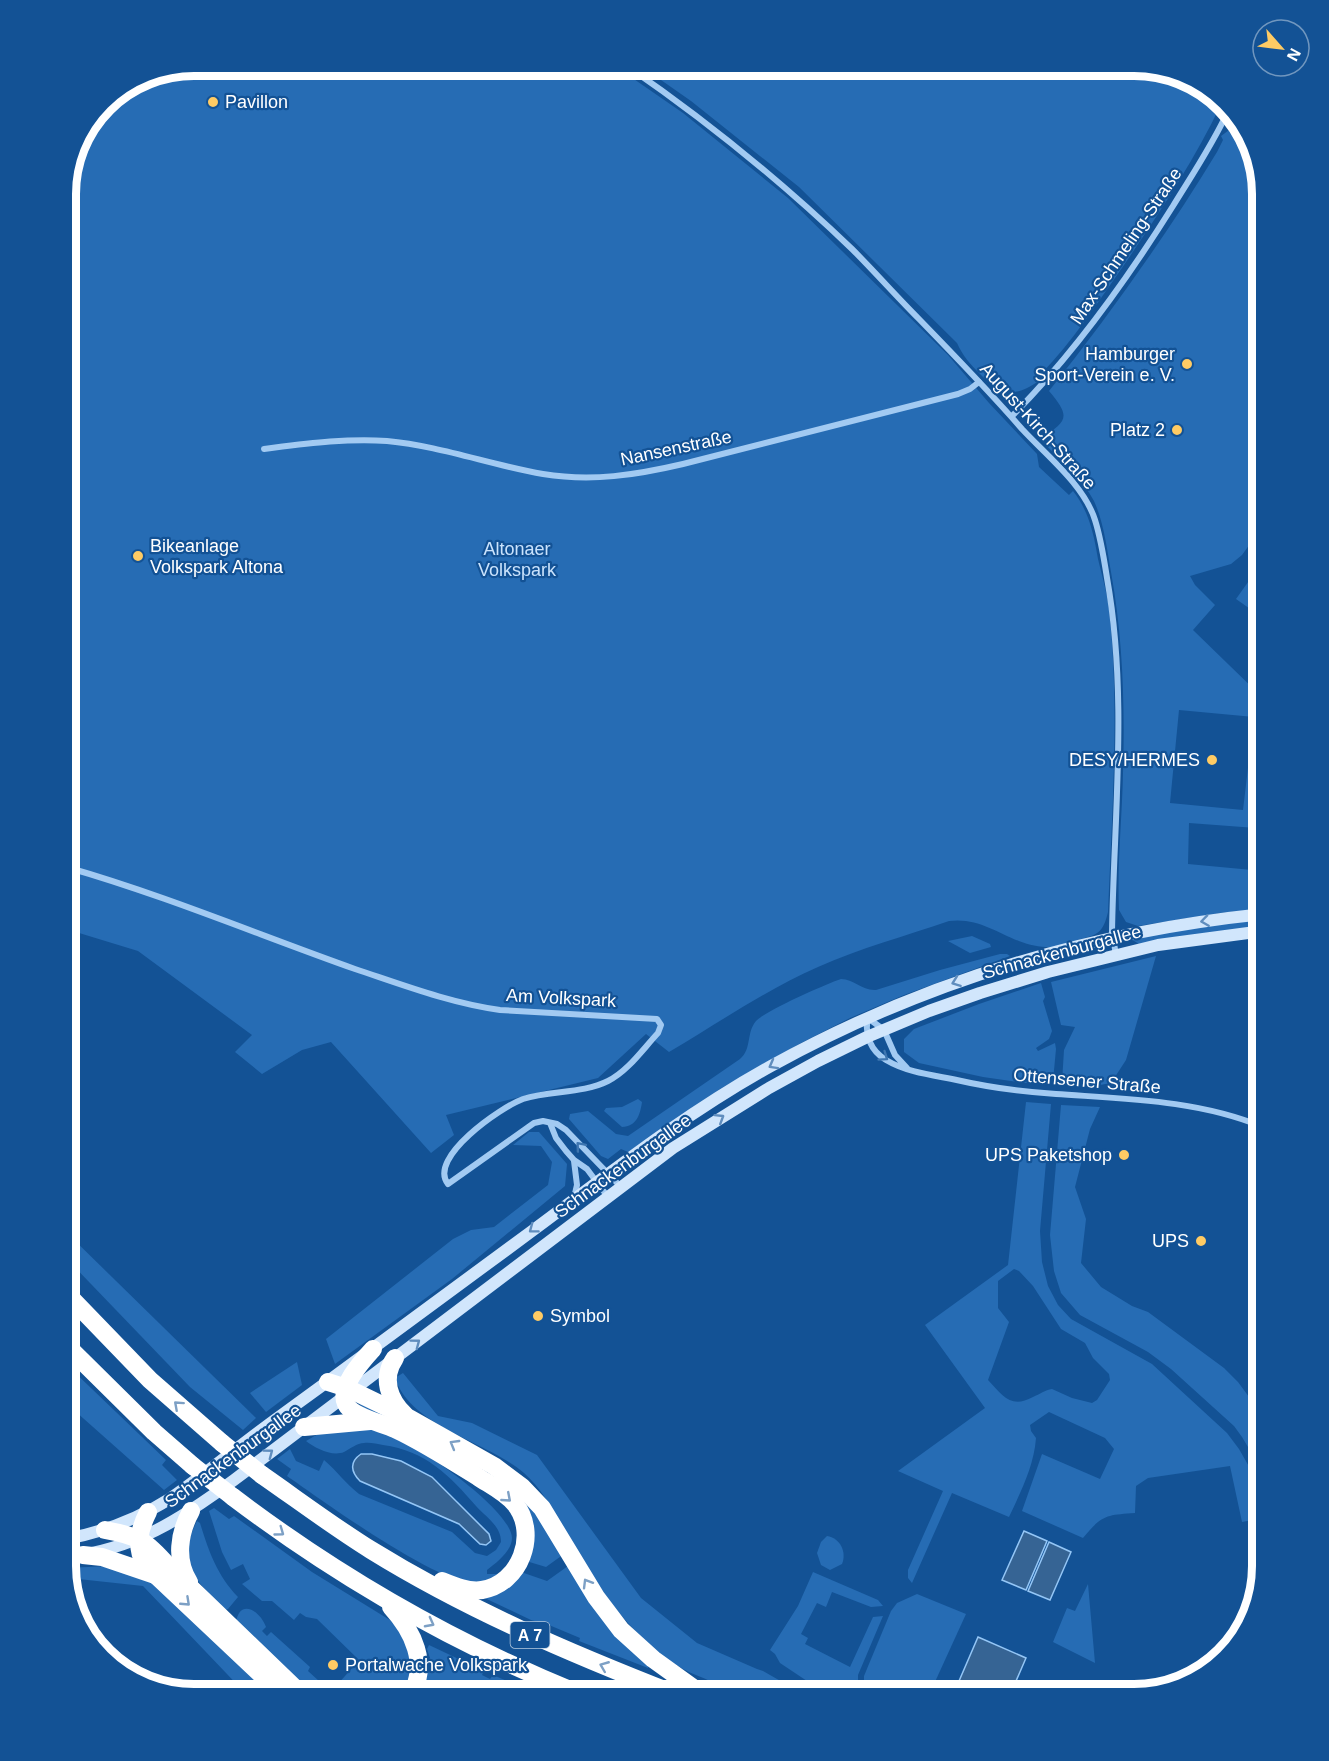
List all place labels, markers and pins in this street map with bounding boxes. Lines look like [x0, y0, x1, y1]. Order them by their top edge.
place label: Pavillon [225, 92, 288, 112]
marker: Pavillon [206, 95, 220, 109]
place label: Hamburger Sport-Verein e. V. [1035, 344, 1175, 385]
marker: Hamburger Sport-Verein e. V. [1180, 357, 1194, 371]
place label: Platz 2 [1110, 420, 1165, 440]
marker: Platz 2 [1170, 423, 1184, 437]
place label: Bikeanlage Volkspark Altona [150, 536, 284, 577]
marker: Bikeanlage Volkspark Altona [131, 549, 145, 563]
place label: DESY/HERMES [1069, 750, 1200, 770]
marker: DESY/HERMES [1205, 753, 1219, 767]
place label: UPS Paketshop [985, 1145, 1112, 1165]
marker: UPS Paketshop [1117, 1148, 1131, 1162]
place label: UPS [1152, 1231, 1189, 1251]
marker: UPS [1194, 1234, 1208, 1248]
place label: Symbol [550, 1306, 610, 1326]
marker: Symbol [531, 1309, 545, 1323]
place label: Portalwache Volkspark [345, 1655, 528, 1675]
marker: Portalwache Volkspark [326, 1658, 340, 1672]

